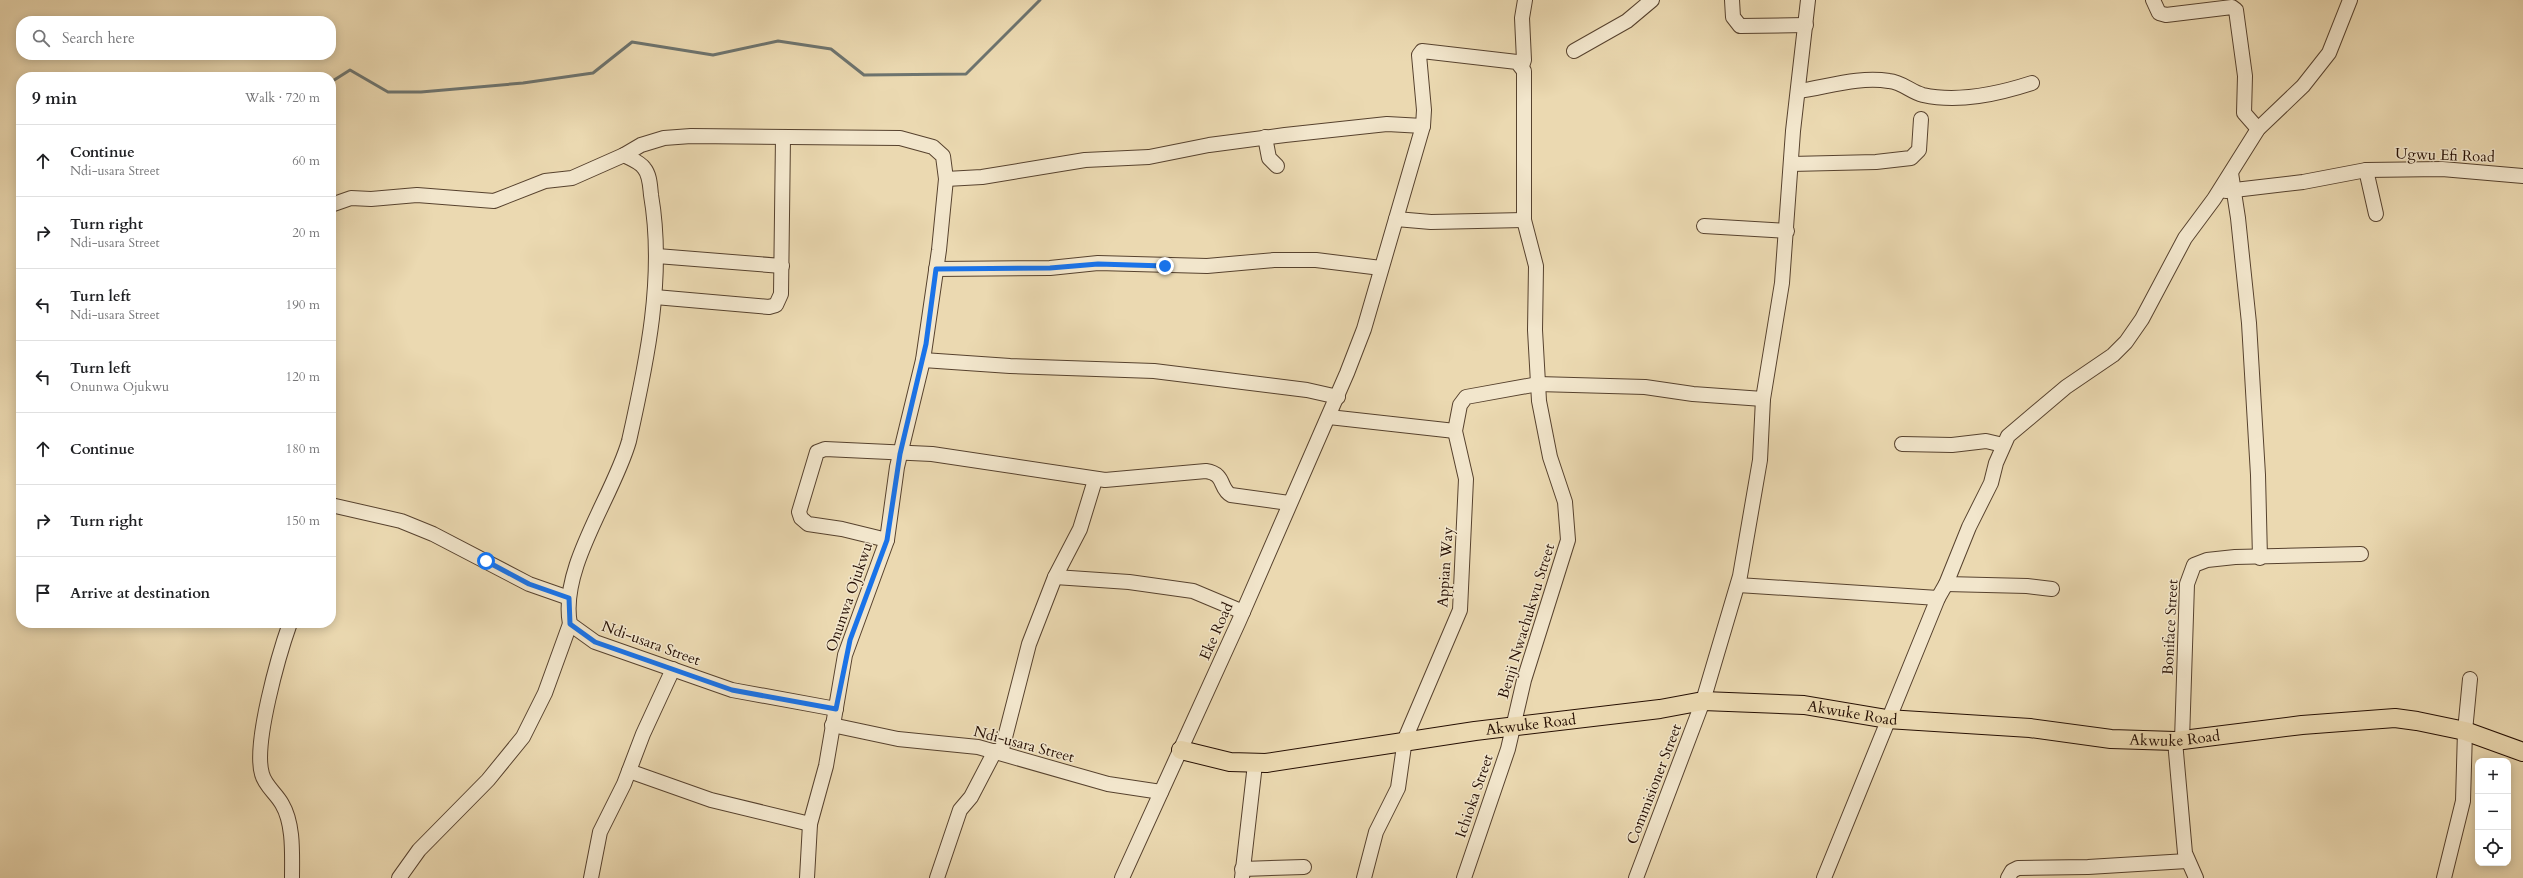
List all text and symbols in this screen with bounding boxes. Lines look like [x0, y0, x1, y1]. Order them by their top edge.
search box [16, 16, 336, 60]
icon: search [30, 27, 52, 49]
text: Search here [62, 28, 135, 48]
text: 9 min [32, 87, 77, 110]
text: Walk · 720 m [245, 89, 320, 107]
text: Continue [70, 142, 135, 162]
street label: Ugwu Efi Road [2395, 143, 2495, 167]
icon: ahead [32, 150, 54, 172]
text: 60 m [292, 152, 320, 170]
text: Ndi-usara Street [70, 162, 160, 180]
text: Turn right [70, 214, 143, 234]
icon: right [32, 222, 54, 244]
text: 20 m [292, 224, 320, 242]
text: Ndi-usara Street [70, 234, 160, 252]
route end [1156, 257, 1174, 275]
text: Turn left [70, 286, 131, 306]
icon: left [32, 294, 54, 316]
text: 190 m [286, 296, 320, 314]
text: Ndi-usara Street [70, 306, 160, 324]
text: Turn left [70, 358, 131, 378]
icon: left [32, 366, 54, 388]
text: 120 m [286, 368, 320, 386]
text: Onunwa Ojukwu [70, 378, 169, 396]
icon: ahead [32, 438, 54, 460]
text: Continue [70, 439, 135, 459]
text: 180 m [286, 440, 320, 458]
icon: right [32, 510, 54, 532]
text: Turn right [70, 511, 143, 531]
text: 150 m [286, 512, 320, 530]
street label: Appian Way [1432, 526, 1458, 608]
street label: Onunwa Ojukwu [821, 540, 877, 654]
street label: Benji Nwachukwu Street [1493, 541, 1559, 701]
route start [477, 552, 495, 570]
street label: Boniface Street [2158, 578, 2183, 675]
icon: arrive [32, 582, 54, 604]
text: Arrive at destination [70, 583, 210, 603]
street label: Eke Road [1194, 599, 1238, 663]
street label: Ndi-usara Street [599, 616, 703, 670]
street label: Akwuke Road [1806, 696, 1898, 730]
street label: Akwuke Road [1484, 709, 1577, 740]
street label: Ndi-usara Street [971, 721, 1077, 767]
street label: Commisioner Street [1622, 721, 1686, 847]
street label: Akwuke Road [2129, 725, 2221, 751]
street label: Ichioka Street [1450, 751, 1498, 840]
map controls [2475, 758, 2511, 866]
button: + [2475, 758, 2511, 794]
button: − [2475, 794, 2511, 830]
button: locate [2475, 830, 2511, 866]

